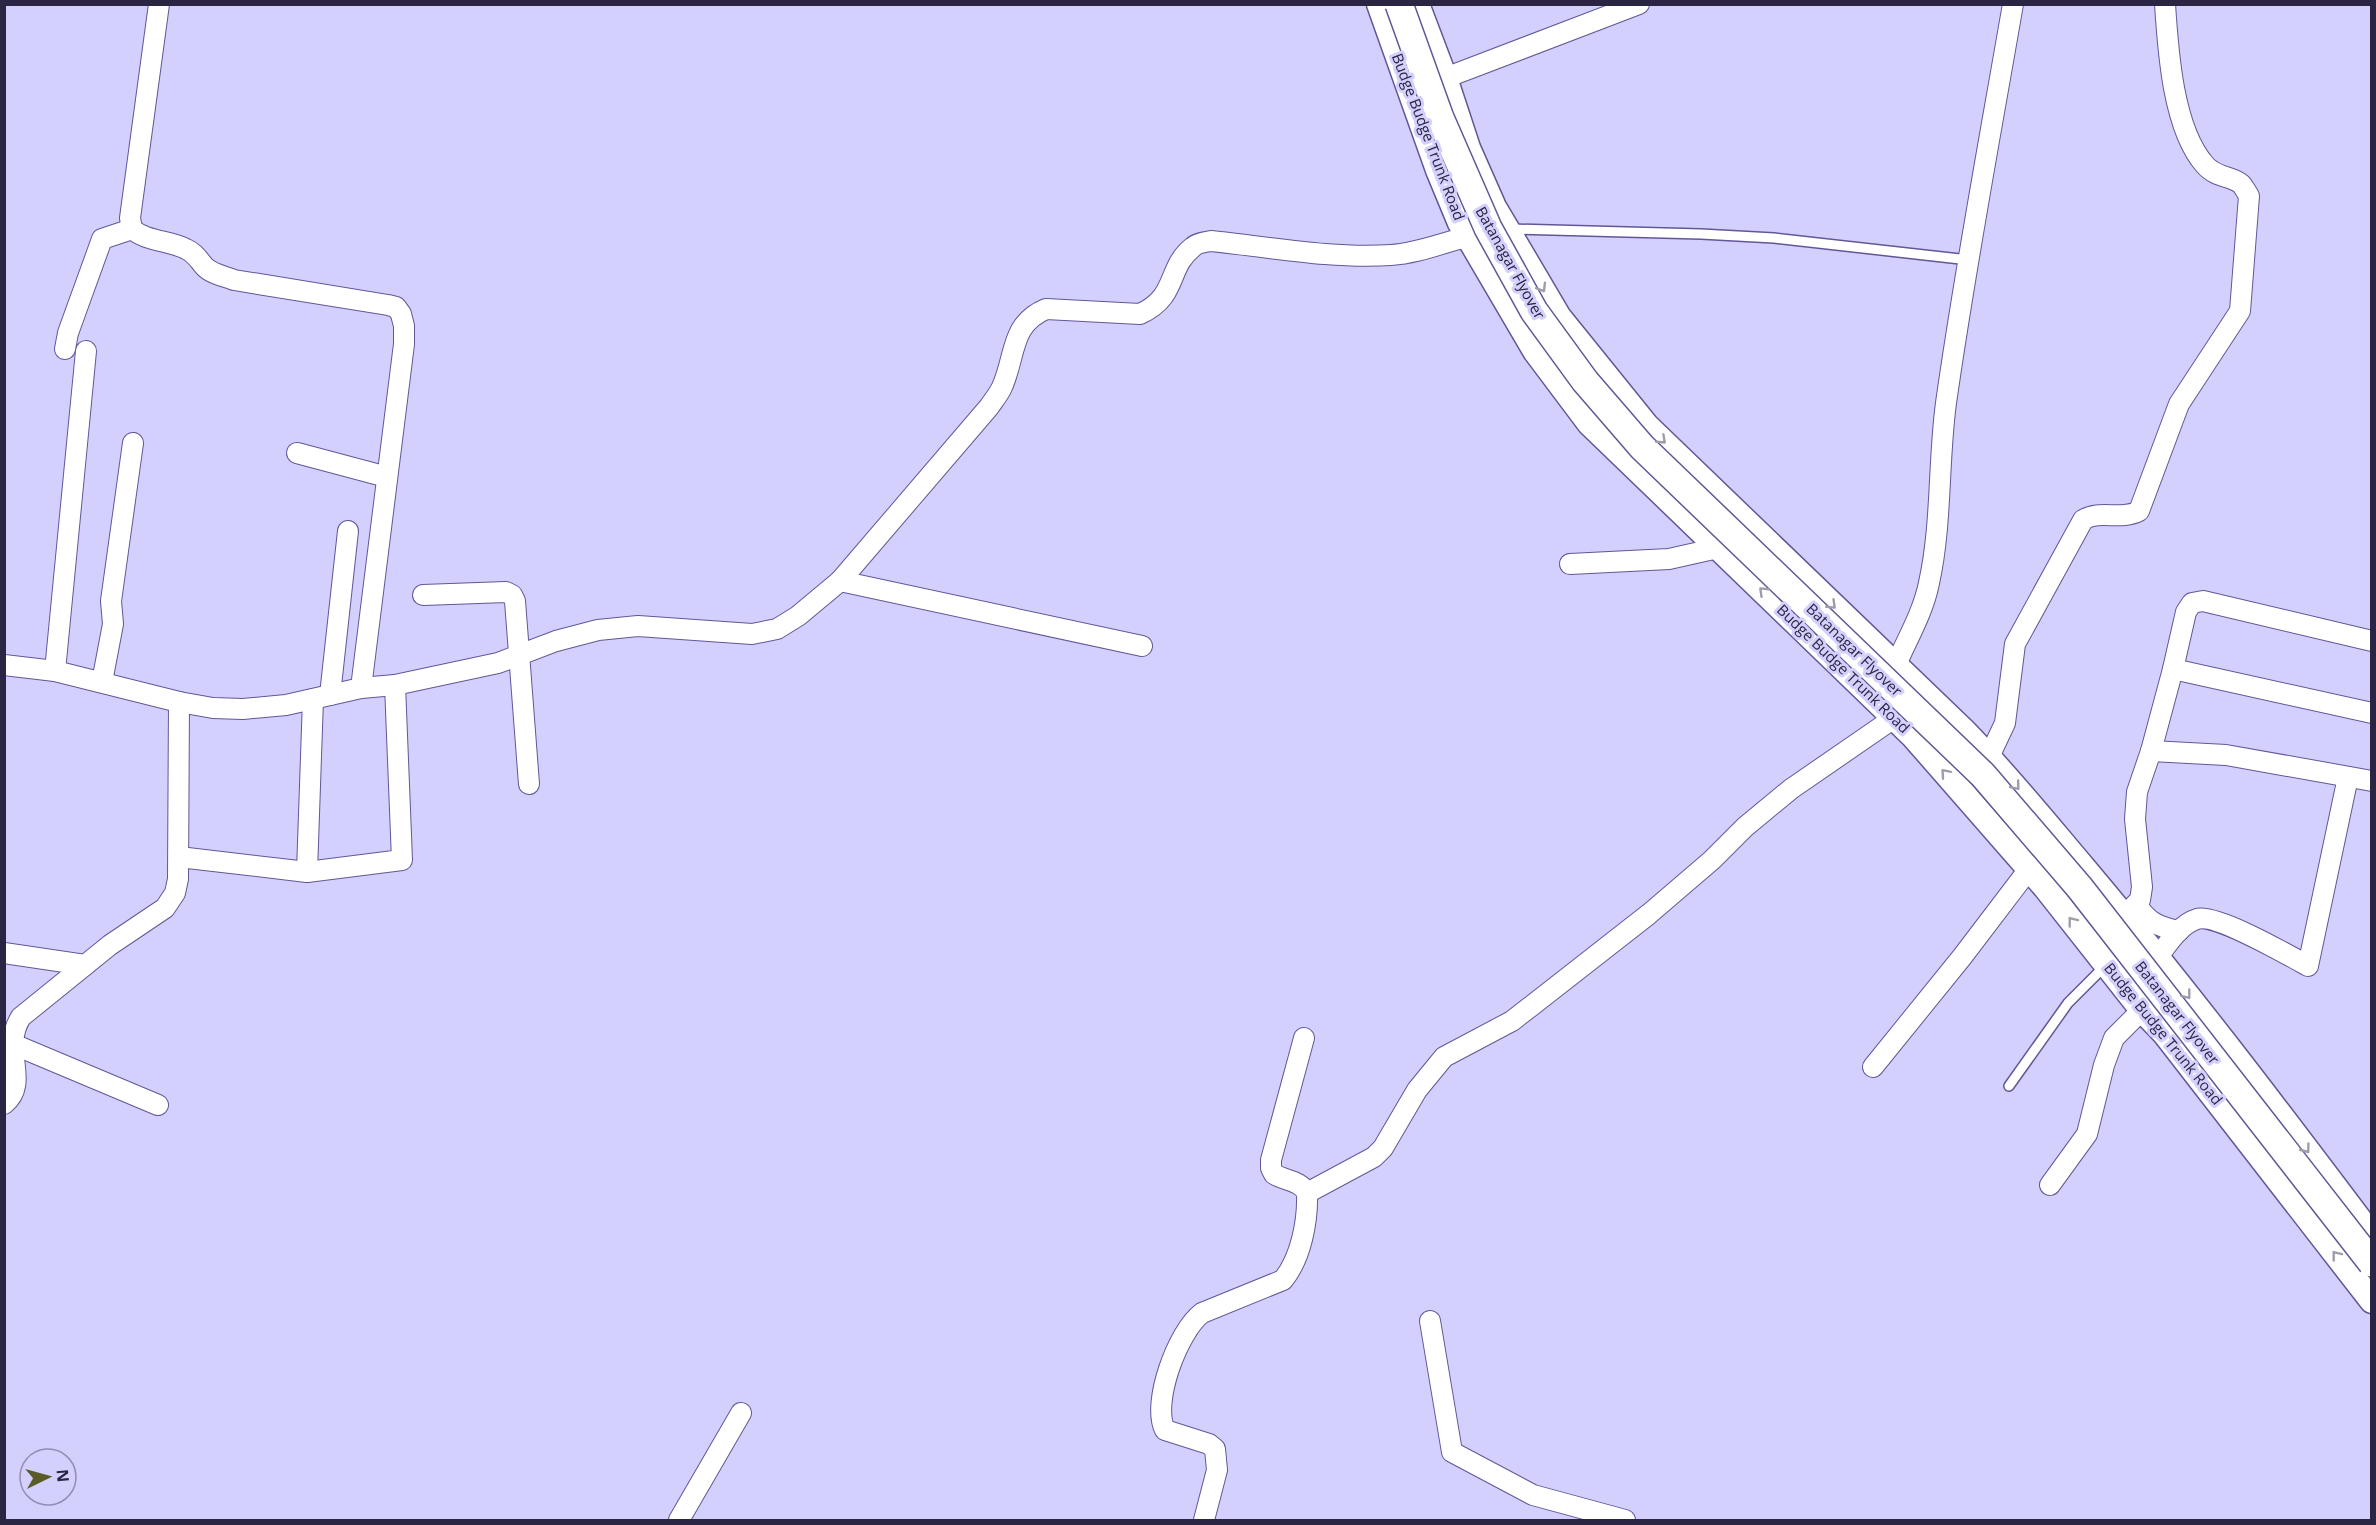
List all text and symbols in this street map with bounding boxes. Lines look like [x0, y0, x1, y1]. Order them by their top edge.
street label: Budge Budge Trunk Road [1388, 50, 1470, 223]
street label: Batanagar Flyover [1472, 203, 1550, 322]
one-way arrow [1534, 282, 1546, 292]
one-way arrow [1656, 433, 1666, 444]
one-way arrow [1759, 587, 1769, 598]
street label: Batanagar Flyover [1802, 598, 1907, 700]
one-way arrow [1825, 598, 1836, 609]
street label: Budge Budge Trunk Road [1773, 599, 1914, 737]
one-way arrow [1941, 769, 1952, 780]
one-way arrow [2009, 779, 2020, 790]
one-way arrow [2068, 917, 2079, 928]
street label: Batanagar Flyover [2131, 957, 2224, 1068]
street label: Budge Budge Trunk Road [2100, 958, 2227, 1109]
one-way arrow [2179, 988, 2190, 999]
one-way arrow [2299, 1143, 2310, 1154]
one-way arrow [2332, 1251, 2343, 1262]
north arrow [18, 1447, 78, 1507]
text: N [51, 1468, 74, 1483]

